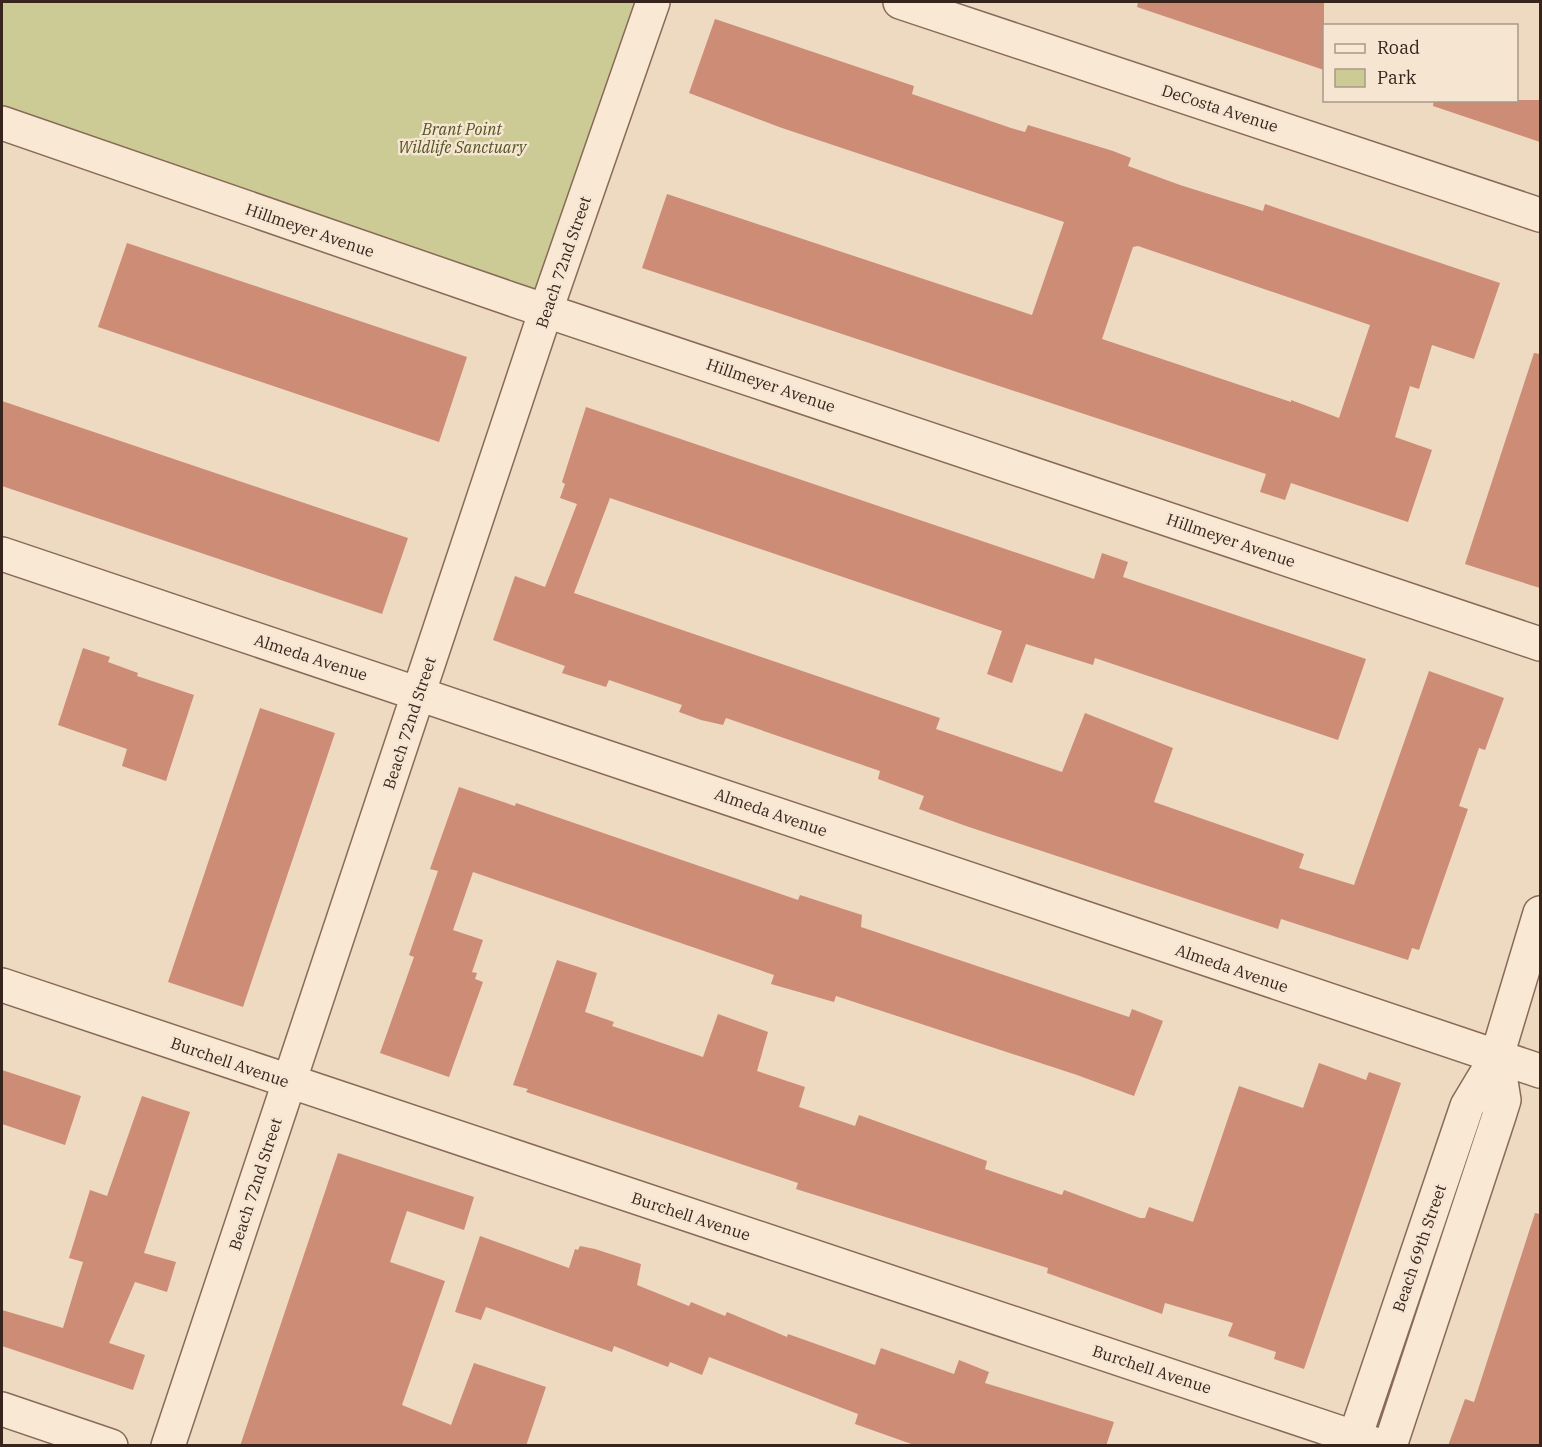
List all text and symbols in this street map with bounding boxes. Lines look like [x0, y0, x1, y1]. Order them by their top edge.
legend [1323, 24, 1518, 102]
text: Road [1377, 36, 1420, 59]
text: Park [1377, 66, 1417, 89]
street label: DeCosta Avenue [1159, 80, 1281, 136]
park label: Brant Point Wildlife Sanctuary [398, 119, 528, 157]
street label: Beach 72nd Street [531, 193, 595, 330]
street label: Hillmeyer Avenue [243, 199, 377, 261]
street label: Hillmeyer Avenue [704, 354, 838, 416]
street label: Hillmeyer Avenue [1164, 509, 1298, 571]
street label: Almeda Avenue [252, 629, 370, 685]
street label: Beach 72nd Street [378, 654, 440, 792]
street label: Almeda Avenue [712, 783, 830, 841]
street label: Almeda Avenue [1173, 939, 1291, 997]
street label: Burchell Avenue [168, 1032, 292, 1092]
street label: Beach 72nd Street [224, 1115, 286, 1253]
street label: Beach 69th Street [1388, 1181, 1450, 1314]
street label: Burchell Avenue [629, 1187, 753, 1245]
street label: Burchell Avenue [1090, 1340, 1214, 1398]

